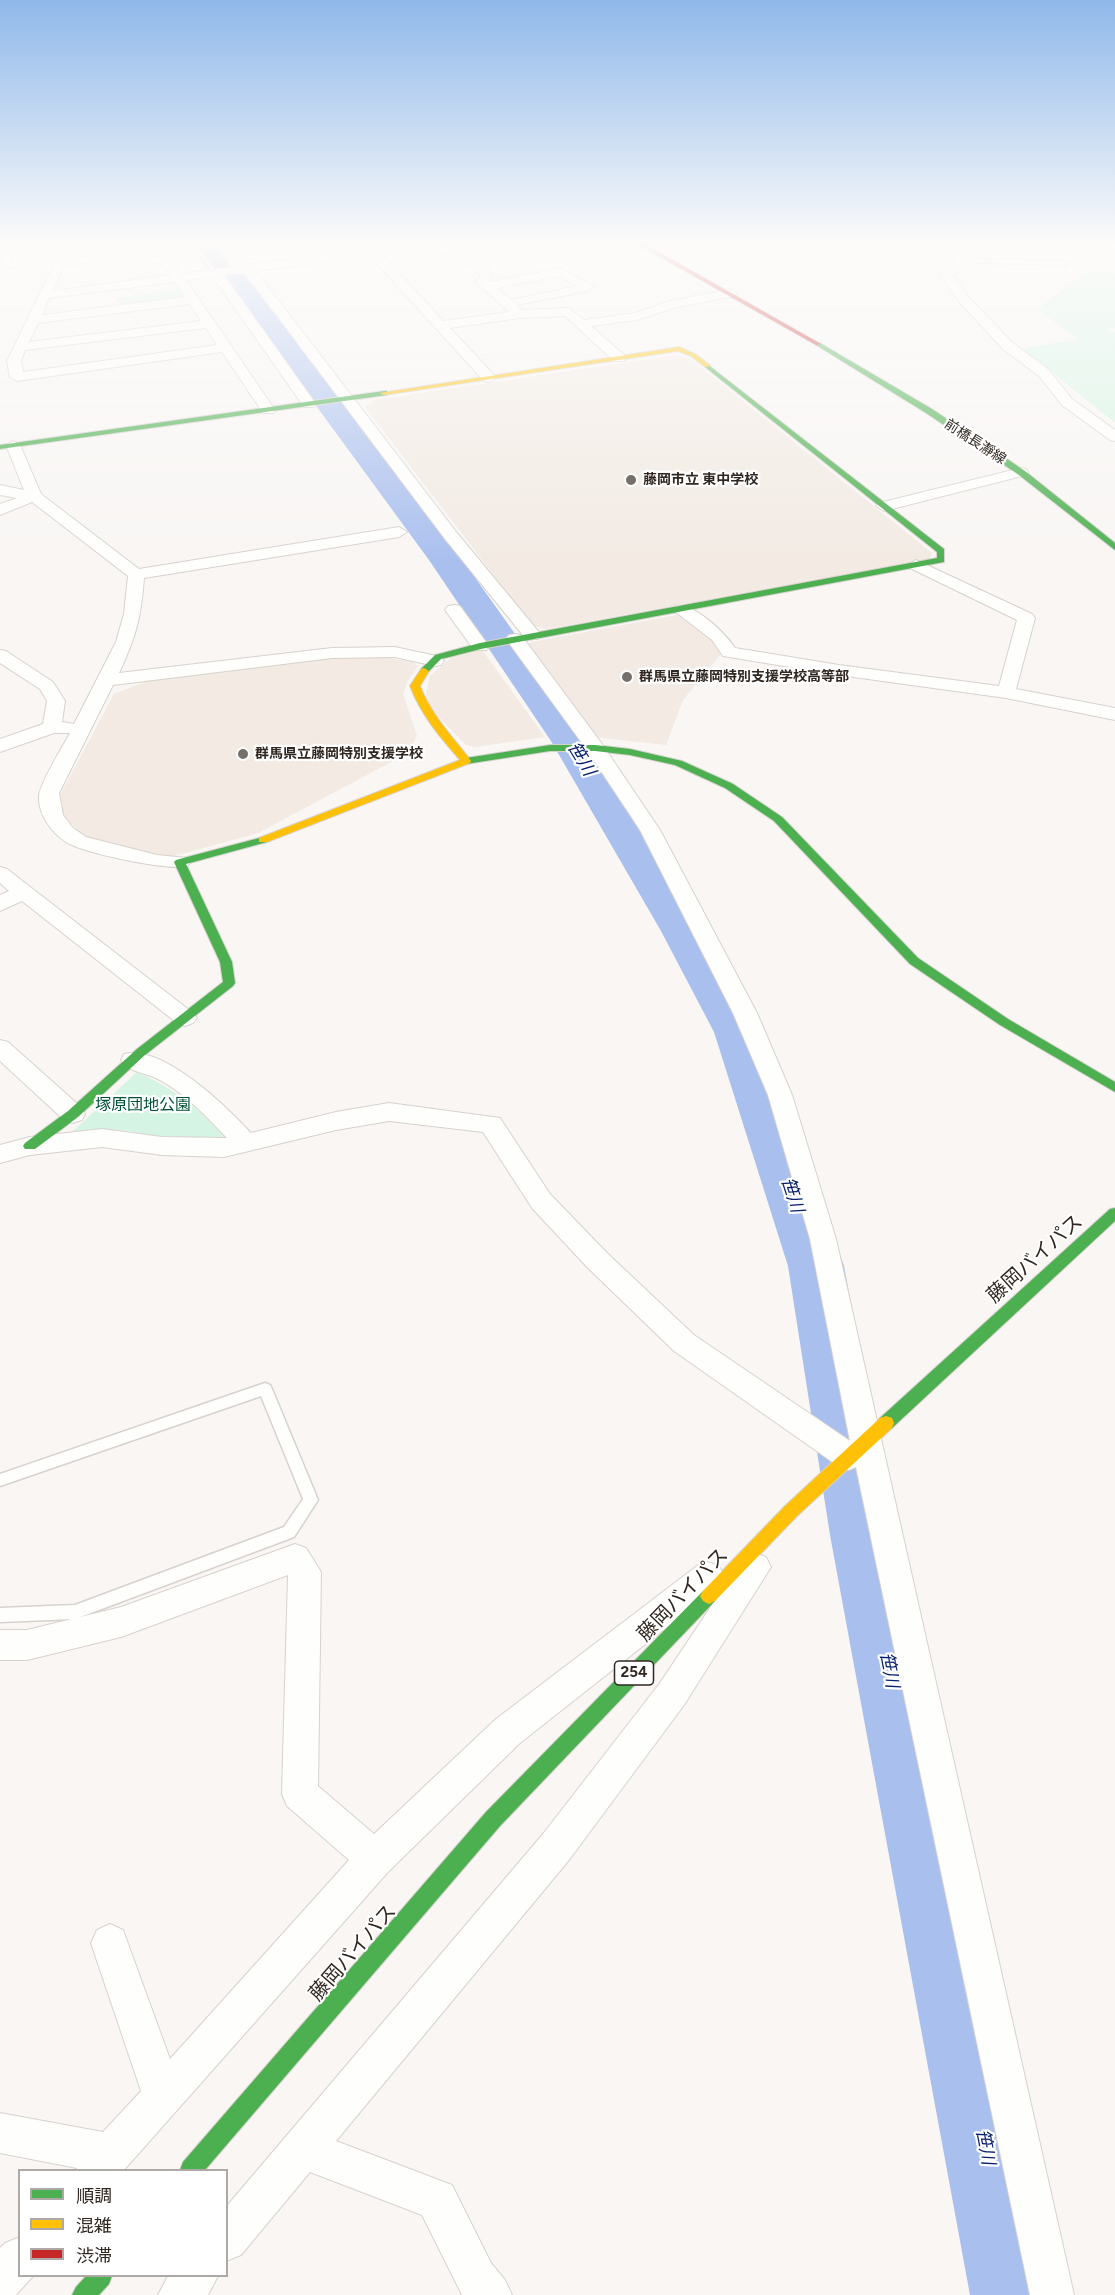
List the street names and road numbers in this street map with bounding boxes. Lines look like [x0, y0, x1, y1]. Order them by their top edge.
street label: 前橋長瀞線 [941, 416, 1009, 468]
street label: 藤岡バイパス [982, 1210, 1088, 1308]
street label: 藤岡バイパス [633, 1544, 733, 1646]
road number: 254 [614, 1661, 654, 1685]
street label: 藤岡バイパス [305, 1900, 401, 2006]

